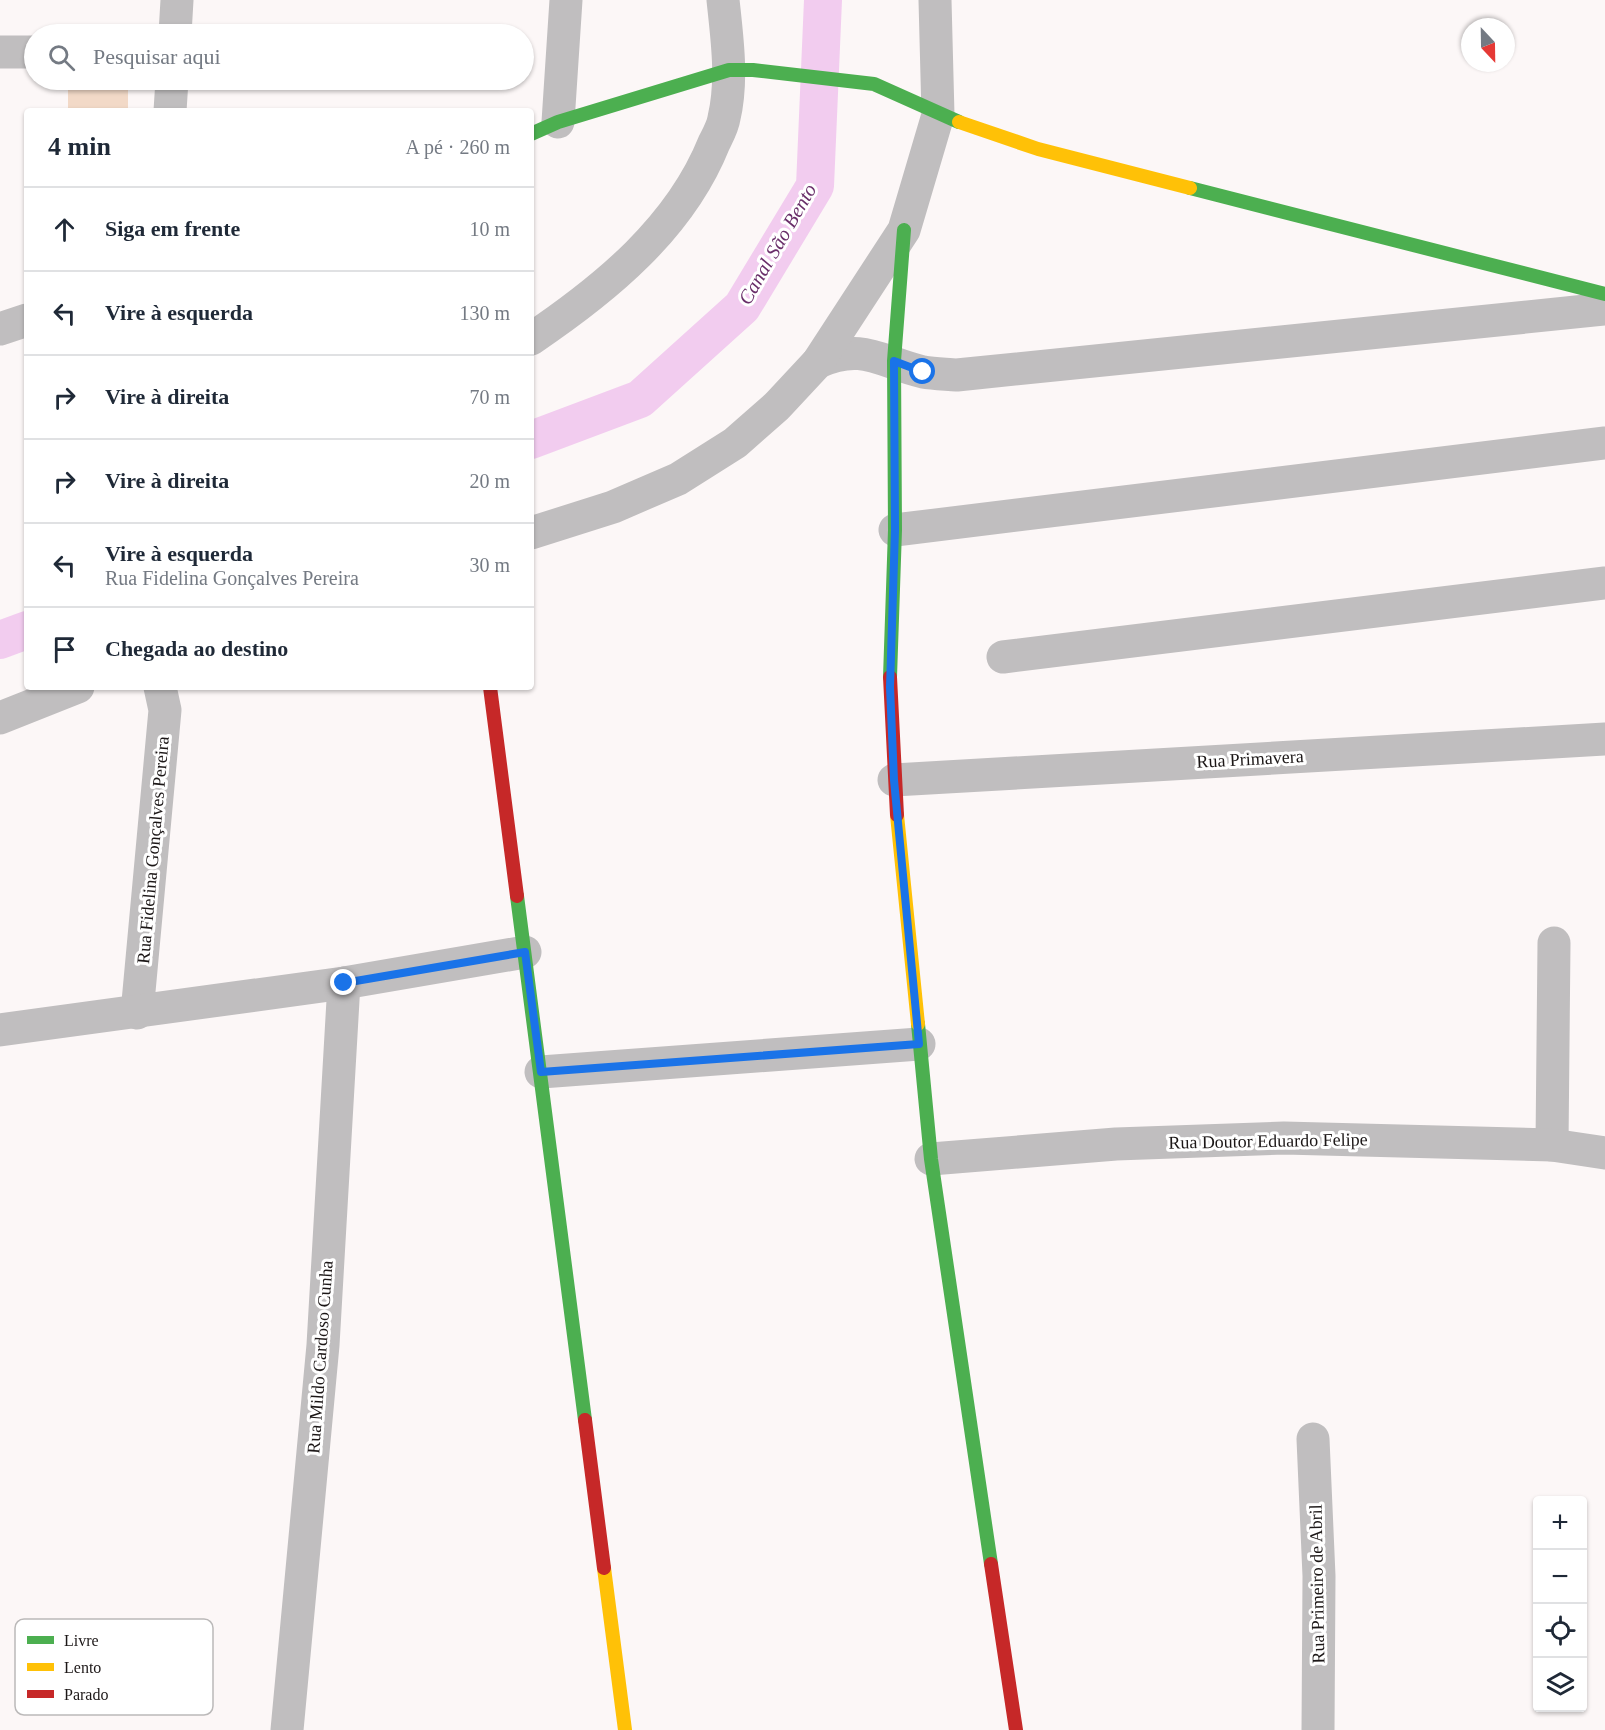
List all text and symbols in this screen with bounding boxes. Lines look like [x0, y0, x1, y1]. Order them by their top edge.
north arrow [1461, 18, 1515, 72]
search box [24, 24, 534, 90]
icon: search [45, 41, 78, 74]
text: Pesquisar aqui [93, 44, 221, 69]
text: 4 min [48, 132, 111, 161]
text: A pé · 260 m [406, 136, 510, 158]
water label: Canal São Bento [734, 180, 820, 308]
icon: ahead [48, 213, 81, 246]
text: Siga em frente [105, 216, 240, 241]
text: 10 m [469, 218, 510, 240]
icon: left [48, 297, 81, 330]
text: Vire à esquerda [105, 300, 253, 325]
text: 130 m [459, 302, 510, 324]
route start [909, 358, 935, 384]
icon: right [48, 381, 81, 414]
text: Vire à direita [105, 384, 229, 409]
text: 70 m [469, 386, 510, 408]
icon: right [48, 465, 81, 498]
text: Vire à direita [105, 468, 229, 493]
text: 20 m [469, 470, 510, 492]
text: Vire à esquerda [105, 541, 253, 566]
icon: left [48, 549, 81, 582]
text: 30 m [469, 554, 510, 576]
text: Rua Fidelina Gonçalves Pereira [105, 567, 359, 589]
icon: arrive [48, 633, 81, 666]
text: Chegada ao destino [105, 636, 288, 661]
street label: Rua Fidelina Gonçalves Pereira [133, 735, 173, 965]
street label: Rua Primavera [1196, 746, 1304, 772]
route end [330, 969, 356, 995]
street label: Rua Doutor Eduardo Felipe [1168, 1129, 1368, 1153]
street label: Rua Mildo Cardoso Cunha [303, 1260, 337, 1454]
map controls [1533, 1496, 1587, 1712]
button: + [1533, 1496, 1587, 1550]
street label: Rua Primeiro de Abril [1306, 1504, 1328, 1664]
button: − [1533, 1550, 1587, 1604]
button: locate [1533, 1604, 1587, 1658]
legend [15, 1619, 213, 1715]
text: Livre [64, 1632, 99, 1649]
button: layers [1533, 1658, 1587, 1712]
text: Lento [64, 1659, 101, 1676]
text: Parado [64, 1686, 108, 1703]

